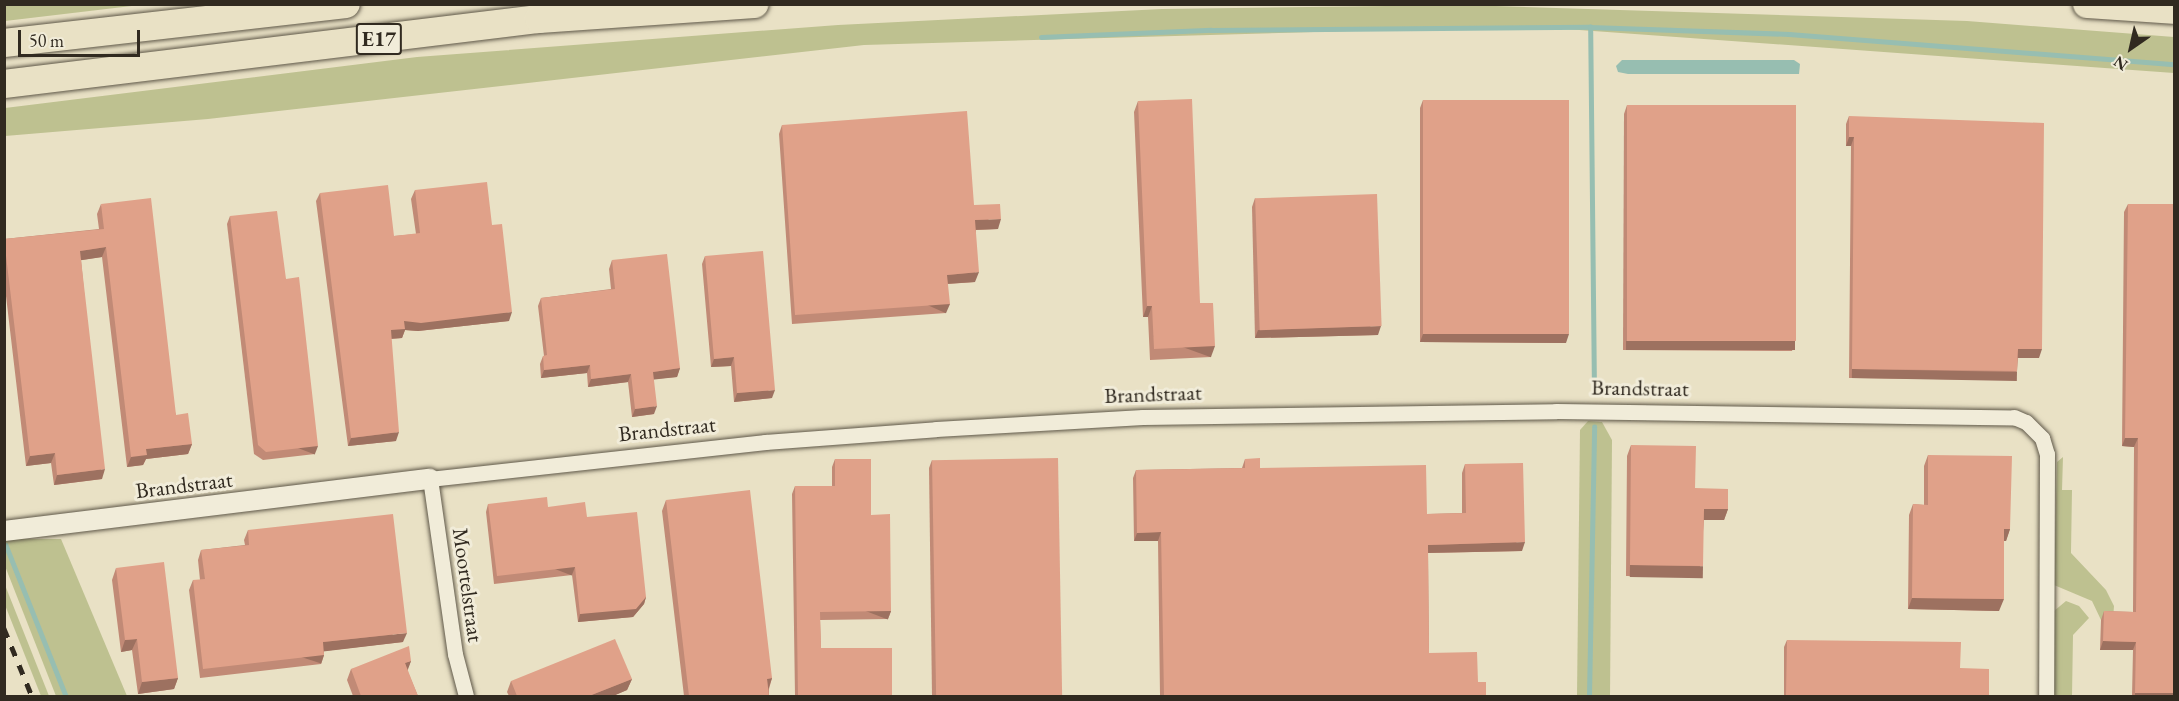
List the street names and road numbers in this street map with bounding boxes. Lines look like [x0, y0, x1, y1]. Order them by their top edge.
road number: E17 [355, 21, 403, 57]
street label: Brandstraat [1591, 374, 1689, 402]
street label: Brandstraat [1104, 379, 1202, 409]
street label: Brandstraat [617, 411, 717, 447]
street label: Brandstraat [134, 466, 234, 504]
street label: Moortelstraat [447, 526, 489, 644]

